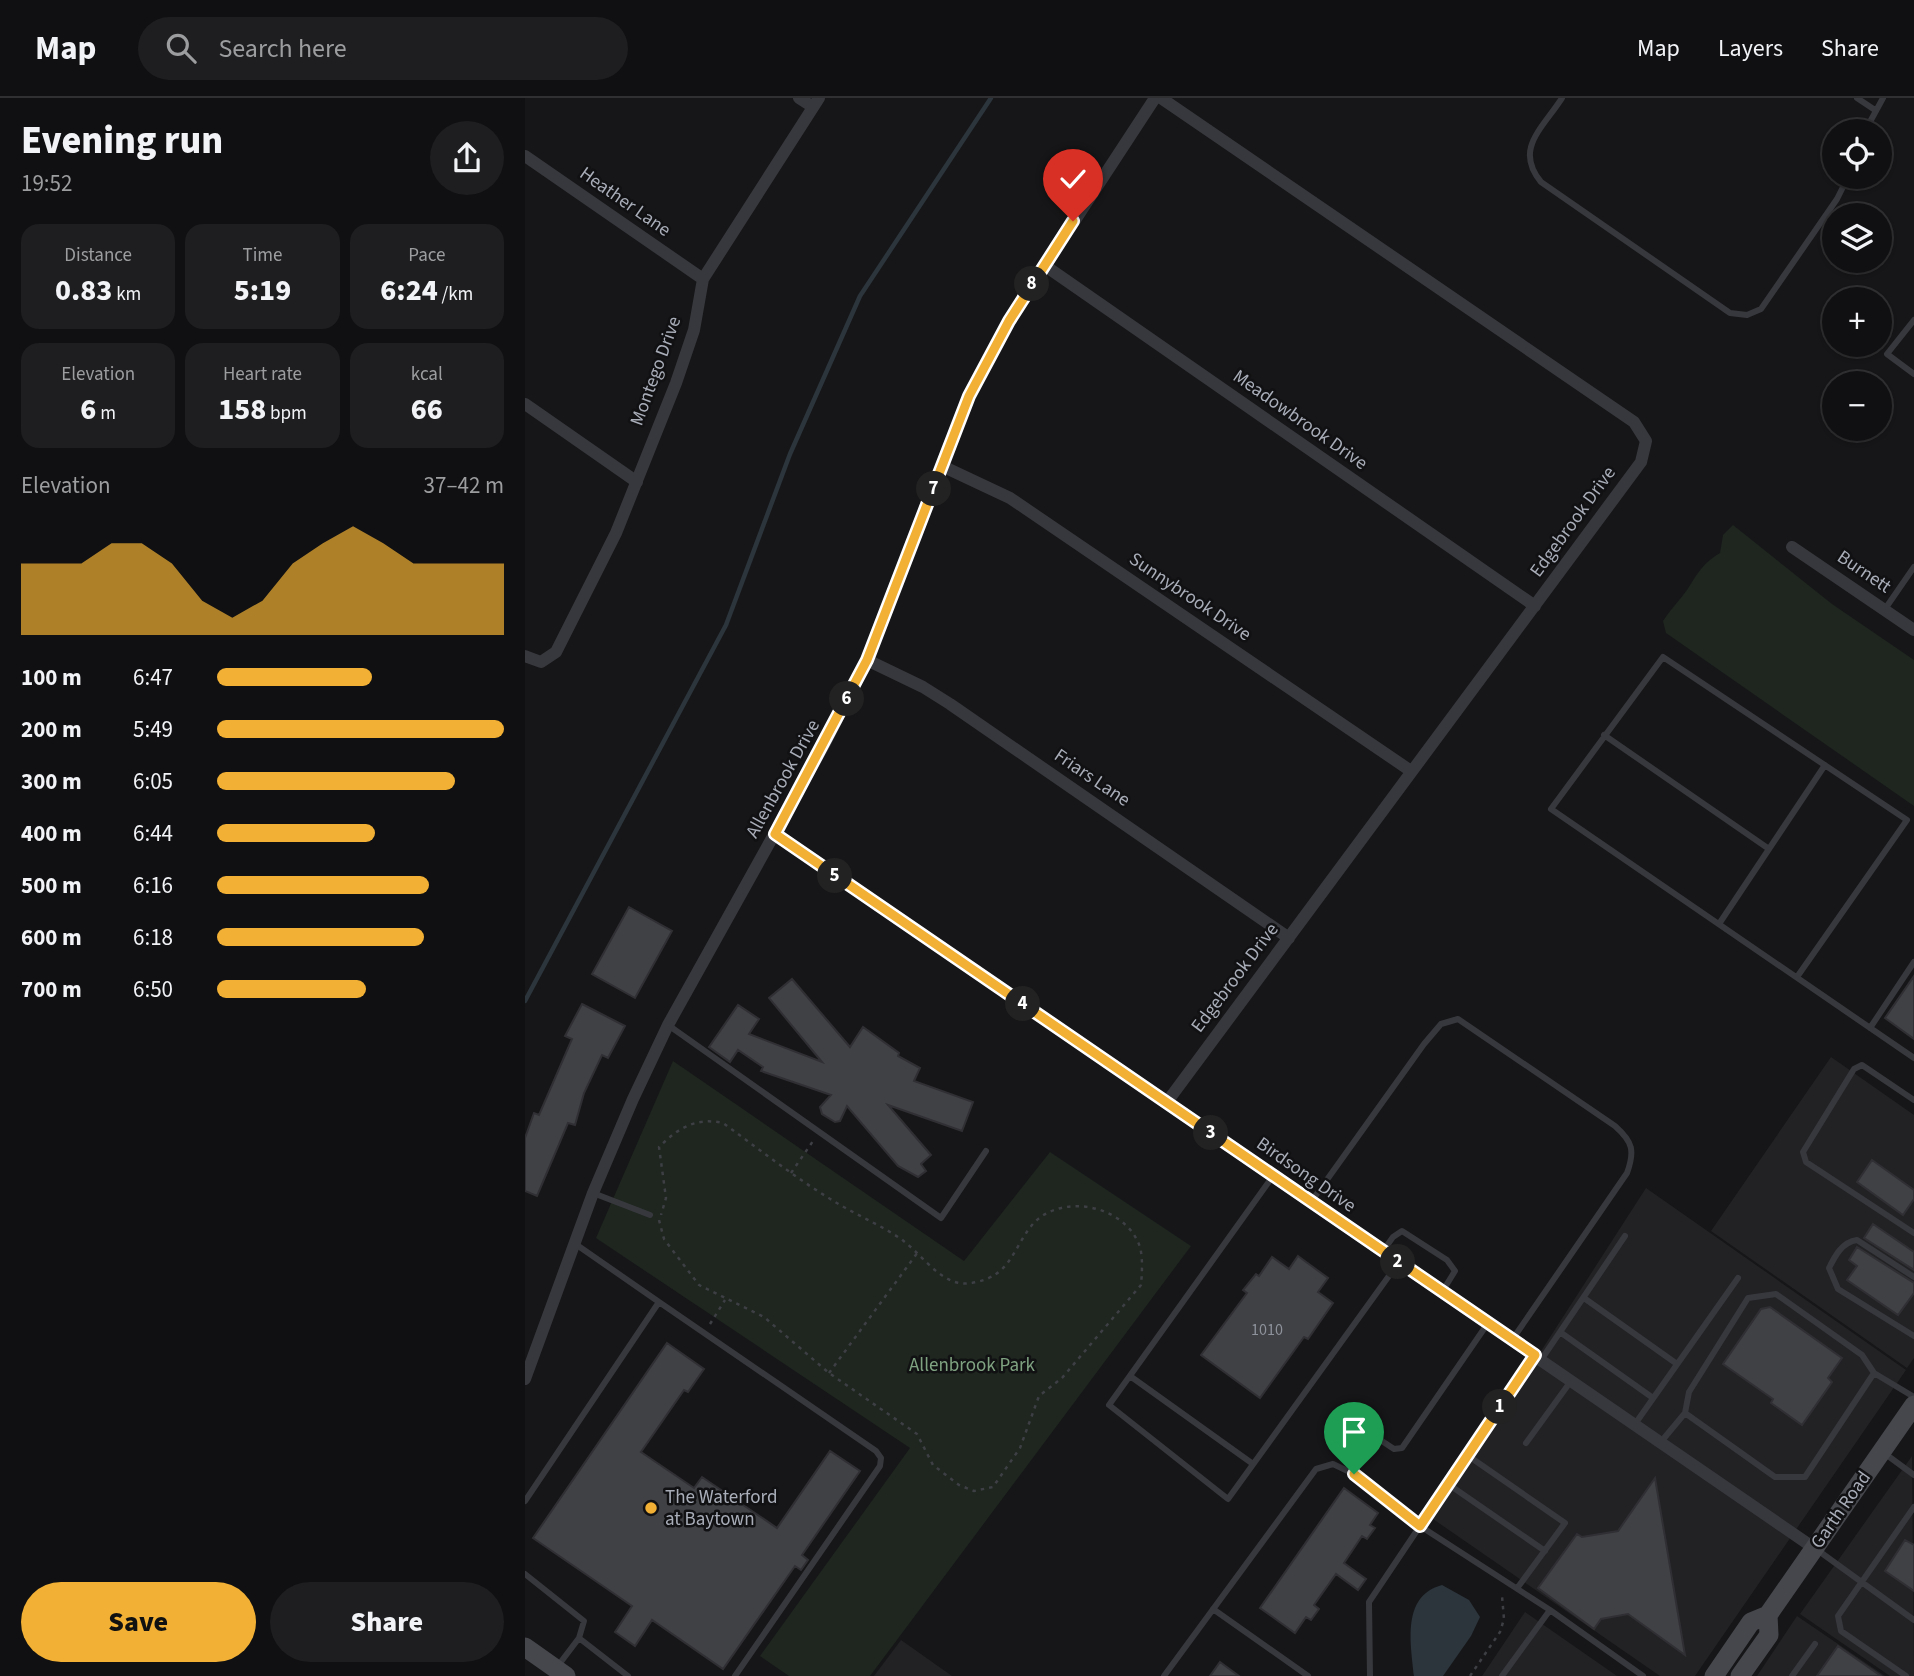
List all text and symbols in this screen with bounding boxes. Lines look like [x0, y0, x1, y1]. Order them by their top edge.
search box [138, 17, 628, 80]
text: Map [35, 25, 96, 72]
icon: search [162, 29, 200, 67]
text: Search here [218, 30, 347, 67]
text: Map [1637, 31, 1680, 66]
text: Layers [1718, 31, 1783, 66]
text: Share [1821, 31, 1879, 66]
text: Evening run [21, 114, 223, 168]
map controls [1822, 119, 1892, 441]
button: locate [1822, 119, 1892, 189]
button: share [430, 121, 504, 195]
pin [1043, 149, 1103, 221]
icon: check [1054, 160, 1092, 198]
street label: Heather Lane [574, 161, 676, 243]
text: 19:52 [21, 167, 72, 200]
button: layers [1822, 203, 1892, 273]
text: Distance [64, 242, 132, 269]
text: Time [242, 242, 283, 269]
text: Pace [408, 242, 445, 269]
pin: 8 [1015, 266, 1049, 302]
text: 0.83 [55, 269, 112, 312]
text: 5:19 [234, 269, 291, 312]
text: 6:24 [380, 269, 438, 312]
text: 8 [1026, 270, 1037, 297]
text: km [112, 281, 141, 308]
text: /km [438, 281, 473, 308]
button: + [1822, 287, 1892, 357]
street label: Montego Drive [624, 313, 688, 429]
text: Elevation [61, 361, 135, 388]
text: Heart rate [223, 361, 302, 388]
text: kcal [411, 361, 443, 388]
street label: Meadowbrook Drive [1227, 363, 1373, 477]
button: − [1822, 371, 1892, 441]
text: 6 [80, 388, 96, 431]
text: 158 [218, 388, 266, 431]
text: 66 [411, 388, 443, 431]
text: m [96, 400, 116, 427]
text: bpm [266, 400, 307, 427]
street label: Edgebrook Drive [1524, 461, 1622, 583]
text: Elevation [21, 469, 111, 502]
text: 37–42 m [424, 469, 504, 502]
pin: 7 [917, 472, 951, 506]
text: 7 [928, 475, 939, 502]
street label: Burnett [1831, 544, 1897, 600]
street label: Sunnybrook Drive [1124, 546, 1256, 648]
text: 100 m [21, 661, 82, 694]
text: 6:47 [133, 661, 173, 694]
pin: 6 [829, 682, 865, 716]
text: 6 [841, 685, 852, 712]
text: 200 m [21, 713, 82, 746]
text: 5:49 [133, 713, 173, 746]
street label: Allenbrook Drive [739, 715, 827, 843]
street label: Friars Lane [1048, 743, 1136, 813]
text: 300 m [21, 765, 82, 798]
text: 6:05 [133, 765, 173, 798]
text: 400 m [21, 817, 82, 850]
text: 6:44 [133, 817, 173, 850]
pin: 5 [817, 858, 853, 894]
text: 5 [829, 862, 840, 889]
text: 500 m [21, 869, 82, 902]
text: 6:16 [133, 869, 173, 902]
street label: Edgebrook Drive [1185, 918, 1285, 1038]
text: 600 m [21, 921, 82, 954]
text: 6:18 [133, 921, 173, 954]
text: 700 m [21, 973, 82, 1006]
text: 6:50 [133, 973, 173, 1006]
pin: 4 [1005, 986, 1041, 1021]
text: 4 [1017, 990, 1028, 1017]
pin: 3 [1193, 1116, 1229, 1150]
text: 3 [1205, 1119, 1216, 1146]
street label: Birdsong Drive [1251, 1131, 1361, 1219]
pin: 2 [1381, 1244, 1415, 1280]
text: 2 [1392, 1248, 1403, 1275]
house number: 1010 [1251, 1319, 1283, 1341]
park label: Allenbrook Park [909, 1352, 1036, 1379]
pin: 1 [1483, 1390, 1517, 1424]
text: 1 [1494, 1393, 1505, 1420]
pin [1324, 1402, 1384, 1474]
icon: arrive [1335, 1413, 1373, 1451]
street label: Garth Road [1804, 1466, 1878, 1554]
place label: The Waterford at Baytown [665, 1484, 777, 1533]
marker: The Waterford at Baytown [643, 1500, 659, 1516]
button: Save [21, 1582, 256, 1662]
button: Share [270, 1582, 504, 1662]

